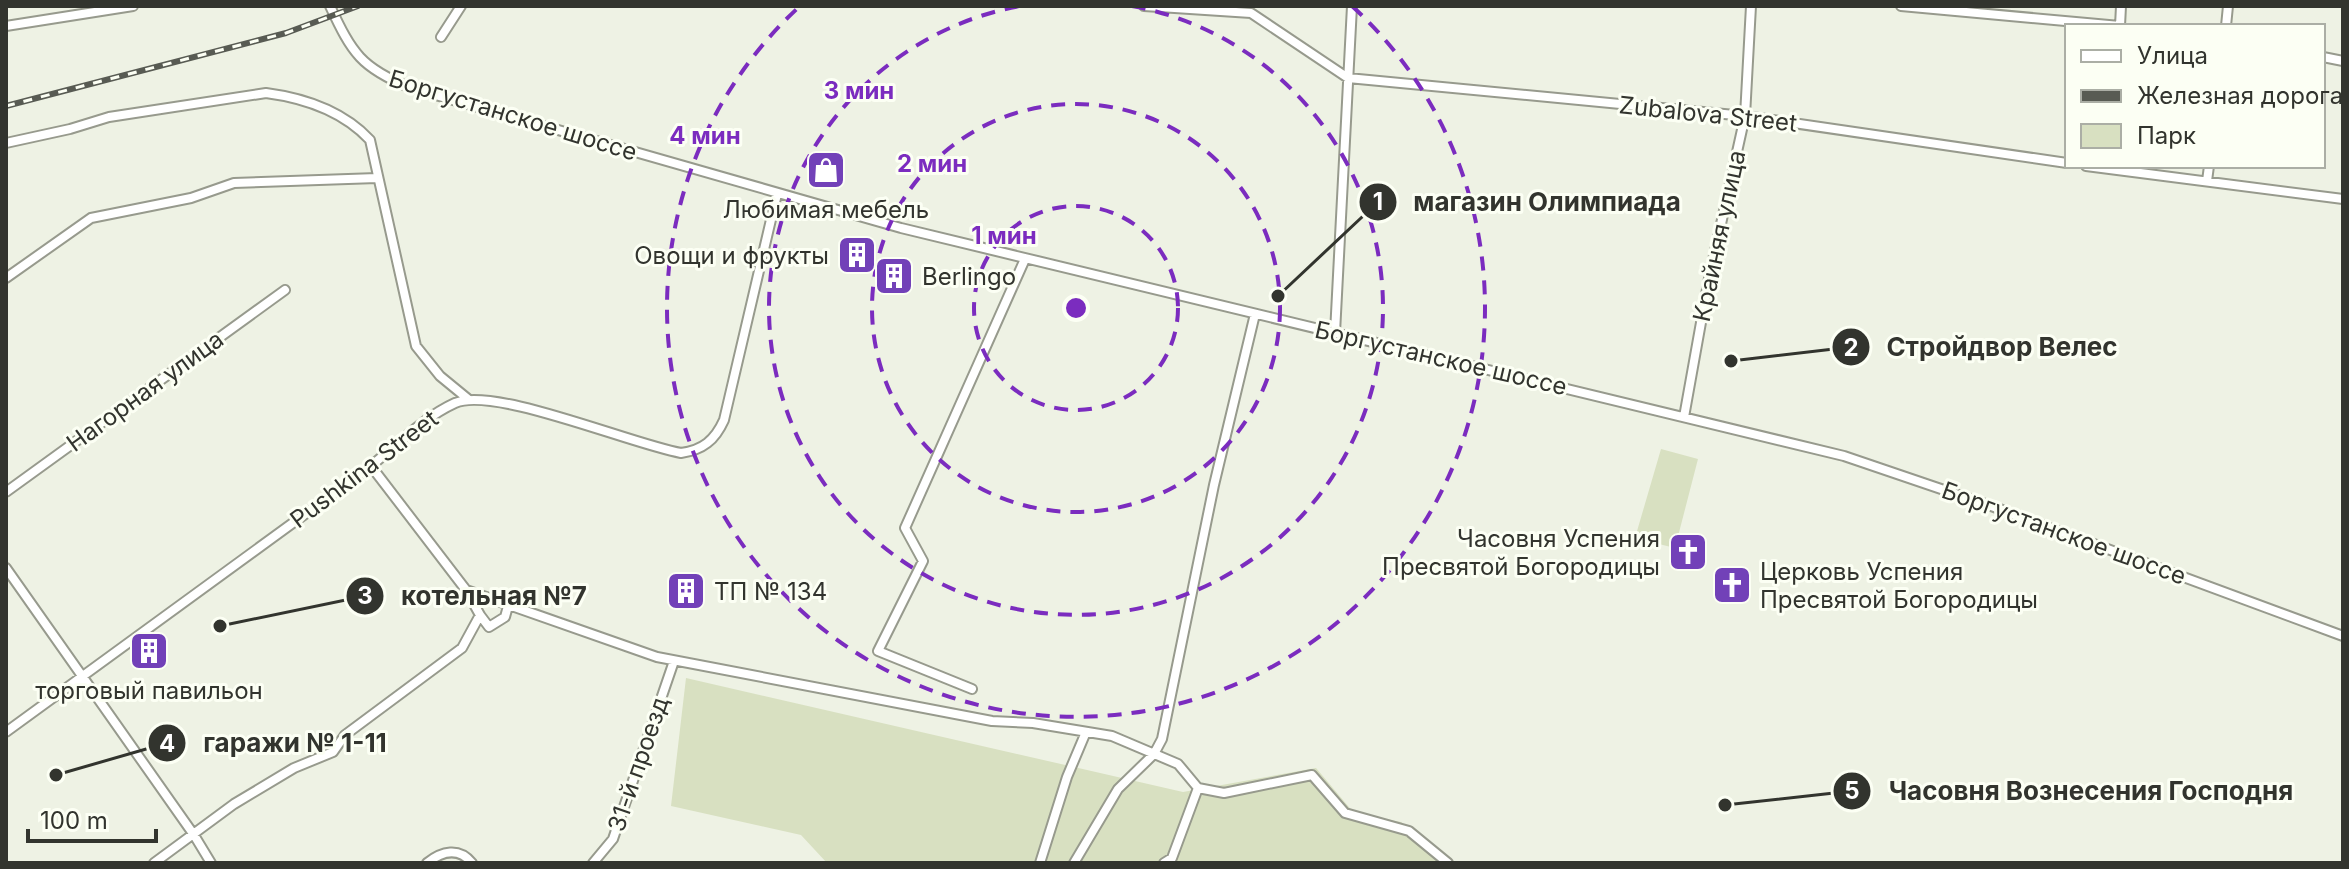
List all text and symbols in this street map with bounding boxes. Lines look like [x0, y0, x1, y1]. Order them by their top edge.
legend [2065, 24, 2325, 168]
text: Улица [2137, 41, 2208, 70]
street label: Боргустанское шоссе [385, 63, 641, 167]
text: 3 мин [824, 76, 894, 105]
text: Железная дорога [2137, 81, 2343, 110]
street label: Zubalova Street [1618, 90, 1799, 138]
text: 4 мин [669, 121, 741, 150]
text: Парк [2137, 121, 2196, 150]
street label: Крайняя улица [1687, 148, 1751, 324]
shop icon: Любимая мебель [805, 149, 847, 191]
text: 2 мин [897, 149, 967, 178]
callout: магазин Олимпиада [1358, 177, 1697, 227]
text: магазин Олимпиада [1413, 186, 1681, 217]
text: 1 [1373, 187, 1383, 216]
place label: Любимая мебель [723, 195, 929, 224]
text: 1 мин [971, 221, 1037, 250]
building icon: Овощи и фрукты [836, 234, 878, 276]
place label: Овощи и фрукты [634, 241, 829, 270]
building icon: Berlingo [873, 255, 915, 297]
place label: Berlingo [922, 262, 1016, 291]
centre of rings [1062, 294, 1090, 322]
street label: Боргустанское шоссе [1312, 315, 1570, 401]
callout: Стройдвор Велес [1831, 322, 2134, 372]
street label: Нагорная улица [61, 324, 229, 458]
text: Стройдвор Велес [1886, 331, 2118, 362]
text: 2 [1843, 333, 1859, 362]
street label: Pushkina Street [284, 404, 444, 534]
street label: Боргустанское шоссе [1938, 475, 2190, 591]
place label: Часовня Успения Пресвятой Богородицы [1382, 524, 1660, 581]
church icon: Часовня Успения Пресвятой Богородицы [1667, 531, 1709, 573]
place label: Церковь Успения Пресвятой Богородицы [1760, 557, 2038, 614]
church icon: Церковь Успения Пресвятой Богородицы [1711, 564, 1753, 606]
building icon: ТП № 134 [665, 570, 707, 612]
callout: котельная №7 [345, 571, 603, 621]
place label: ТП № 134 [714, 577, 827, 606]
text: котельная №7 [401, 580, 587, 611]
text: 3 [357, 581, 373, 610]
building icon: торговый павильон [128, 630, 170, 672]
place label: торговый павильон [35, 676, 263, 705]
street label: 31-й проезд [601, 693, 675, 835]
callout: гаражи № 1-11 [147, 718, 403, 768]
text: гаражи № 1-11 [203, 727, 387, 758]
text: 4 [159, 729, 175, 758]
callout: Часовня Вознесения Господня [1832, 766, 2309, 816]
text: Часовня Вознесения Господня [1889, 775, 2293, 806]
text: 5 [1844, 776, 1860, 805]
scale bar [28, 793, 156, 843]
text: 100 m [40, 806, 108, 835]

